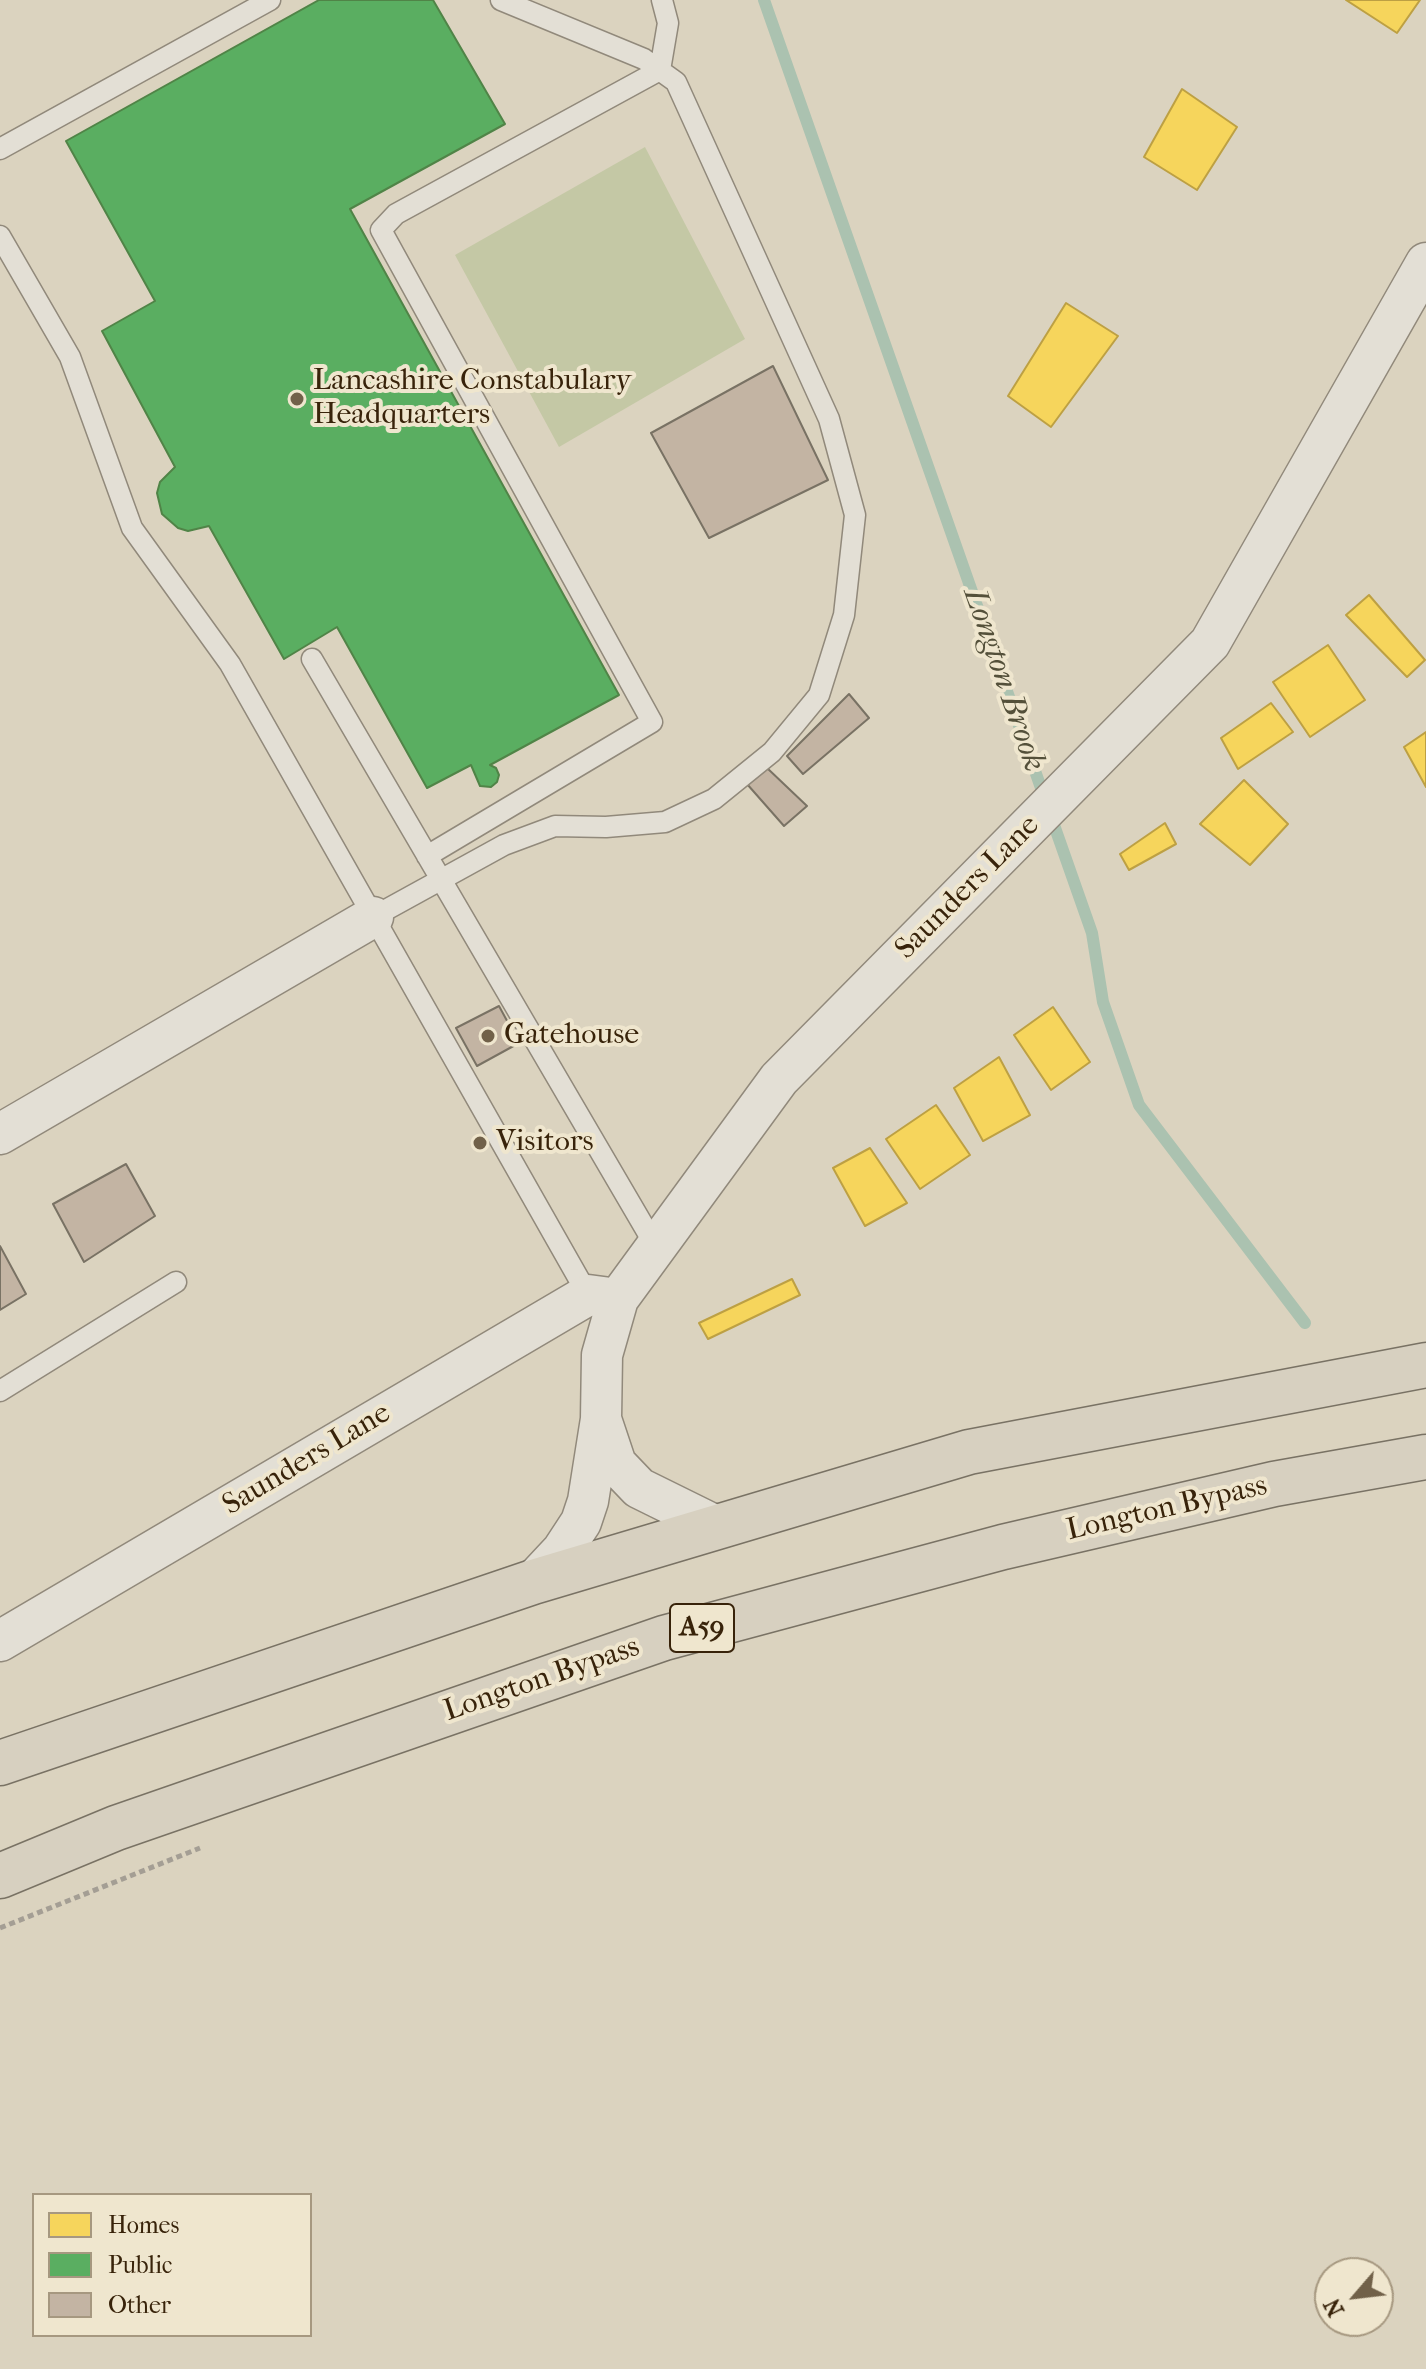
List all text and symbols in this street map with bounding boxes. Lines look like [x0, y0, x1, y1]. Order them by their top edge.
place label: Lancashire Constabulary Headquarters [313, 364, 632, 434]
marker: Lancashire Constabulary Headquarters [288, 390, 306, 408]
water label: Longton Brook [954, 583, 1052, 777]
street label: Saunders Lane [888, 808, 1048, 968]
place label: Gatehouse [504, 1018, 639, 1054]
marker: Gatehouse [479, 1027, 497, 1045]
place label: Visitors [496, 1125, 594, 1161]
marker: Visitors [471, 1134, 489, 1152]
street label: Saunders Lane [217, 1396, 397, 1524]
street label: Longton Bypass [1063, 1468, 1271, 1550]
road number: A59 [670, 1604, 734, 1652]
street label: Longton Bypass [439, 1630, 645, 1730]
legend [32, 2193, 312, 2337]
text: Homes [108, 2211, 179, 2239]
text: Public [108, 2251, 172, 2279]
north arrow [1314, 2257, 1394, 2337]
text: Other [108, 2291, 171, 2319]
text: N [1319, 2294, 1350, 2321]

